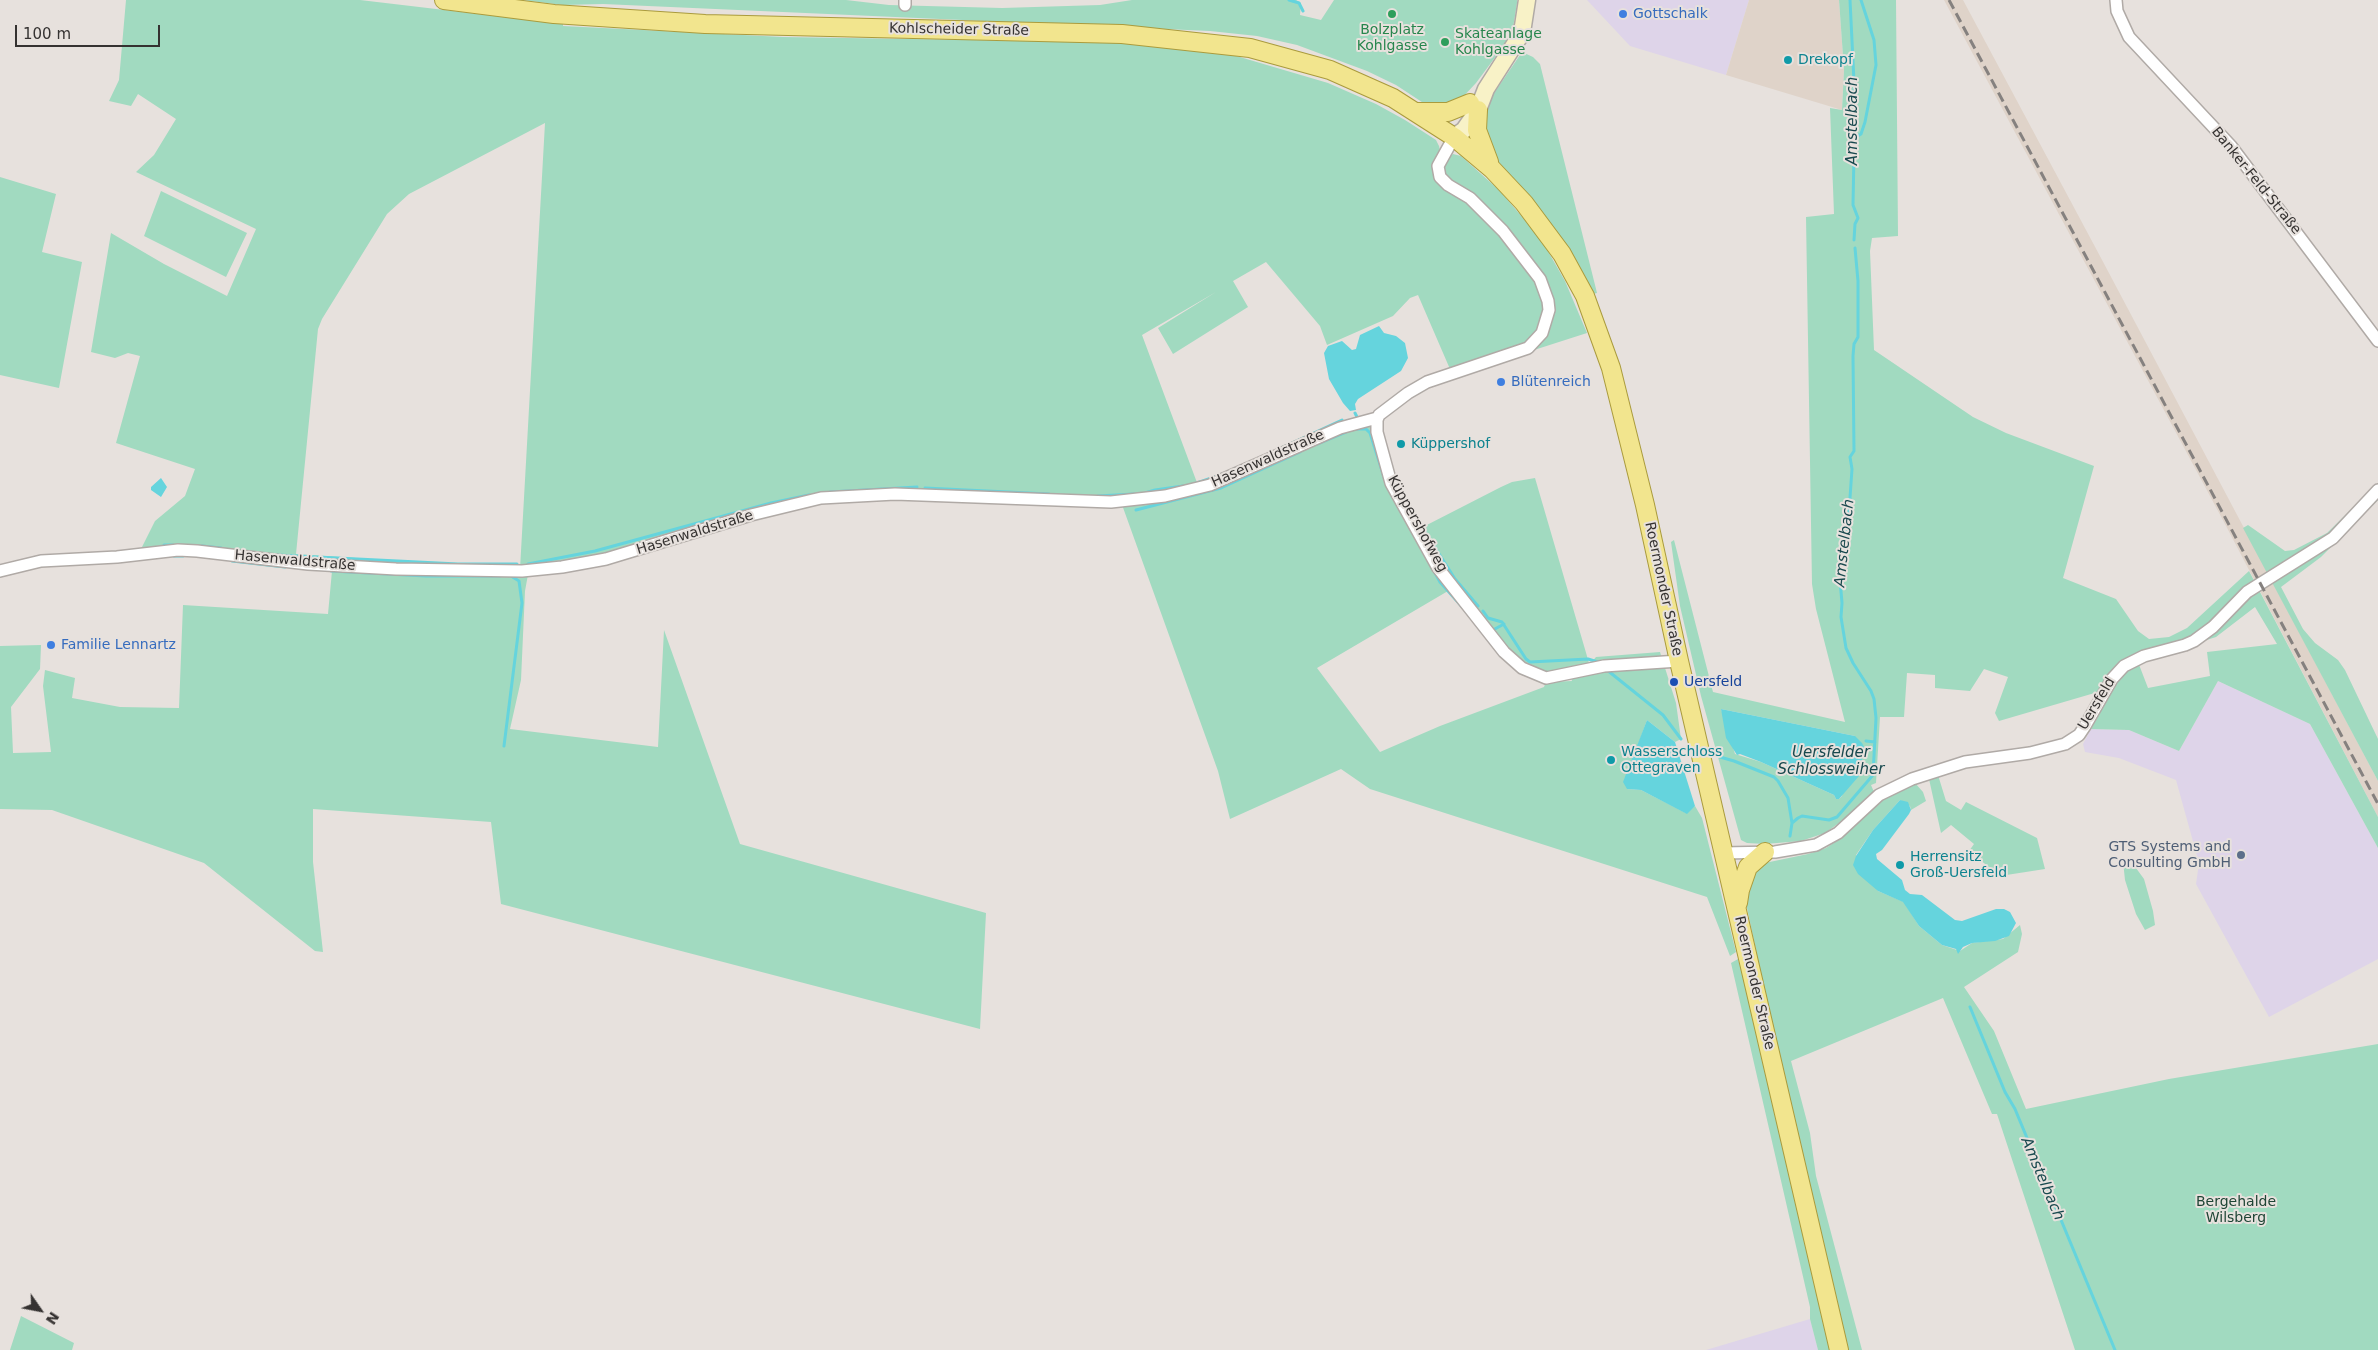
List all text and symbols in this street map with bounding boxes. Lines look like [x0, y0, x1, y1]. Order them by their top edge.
place label: Gottschalk [1633, 6, 1708, 22]
marker: Bolzplatz Kohlgasse [1386, 8, 1398, 20]
marker: Gottschalk [1617, 8, 1629, 20]
scale bar [18, 15, 162, 47]
street label: Kohlscheider Straße [889, 20, 1029, 40]
place label: Bolzplatz Kohlgasse [1357, 22, 1427, 54]
text: 100 m [23, 25, 71, 43]
place label: Skateanlage Kohlgasse [1455, 26, 1542, 58]
marker: Skateanlage Kohlgasse [1439, 36, 1451, 48]
place label: Drekopf [1798, 52, 1853, 68]
marker: Drekopf [1782, 54, 1794, 66]
water label: Amstelbach [1844, 77, 1862, 165]
street label: Banker-Feld-Straße [2208, 124, 2304, 238]
place label: Blütenreich [1511, 374, 1591, 390]
marker: Blütenreich [1495, 376, 1507, 388]
street label: Hasenwaldstraße [1209, 427, 1327, 491]
place label: Küppershof [1411, 436, 1490, 452]
marker: Küppershof [1395, 438, 1407, 450]
street label: Küppershofweg [1384, 473, 1450, 575]
water label: Amstelbach [1831, 498, 1859, 588]
street label: Hasenwaldstraße [635, 507, 755, 559]
street label: Roermonder Straße [1641, 520, 1685, 658]
street label: Hasenwaldstraße [234, 547, 356, 575]
place label: Familie Lennartz [61, 637, 176, 653]
marker: Familie Lennartz [45, 639, 57, 651]
place label: Uersfeld [1684, 674, 1742, 690]
street label: Uersfeld [2075, 675, 2119, 733]
marker: Uersfeld [1668, 676, 1680, 688]
place label: Wasserschloss Ottegraven [1621, 744, 1722, 776]
water label: Uersfelder Schlossweiher [1778, 744, 1884, 779]
marker: Wasserschloss Ottegraven [1605, 754, 1617, 766]
place label: GTS Systems and Consulting GmbH [2108, 839, 2231, 872]
place label: Herrensitz Groß-Uersfeld [1910, 849, 2007, 882]
marker: GTS Systems and Consulting GmbH [2235, 849, 2247, 861]
marker: Herrensitz Groß-Uersfeld [1894, 859, 1906, 871]
street label: Roermonder Straße [1730, 915, 1778, 1051]
water label: Amstelbach [2016, 1135, 2068, 1223]
park label: Bergehalde Wilsberg [2196, 1194, 2276, 1226]
north arrow [15, 1285, 65, 1335]
text: N [43, 1309, 62, 1327]

